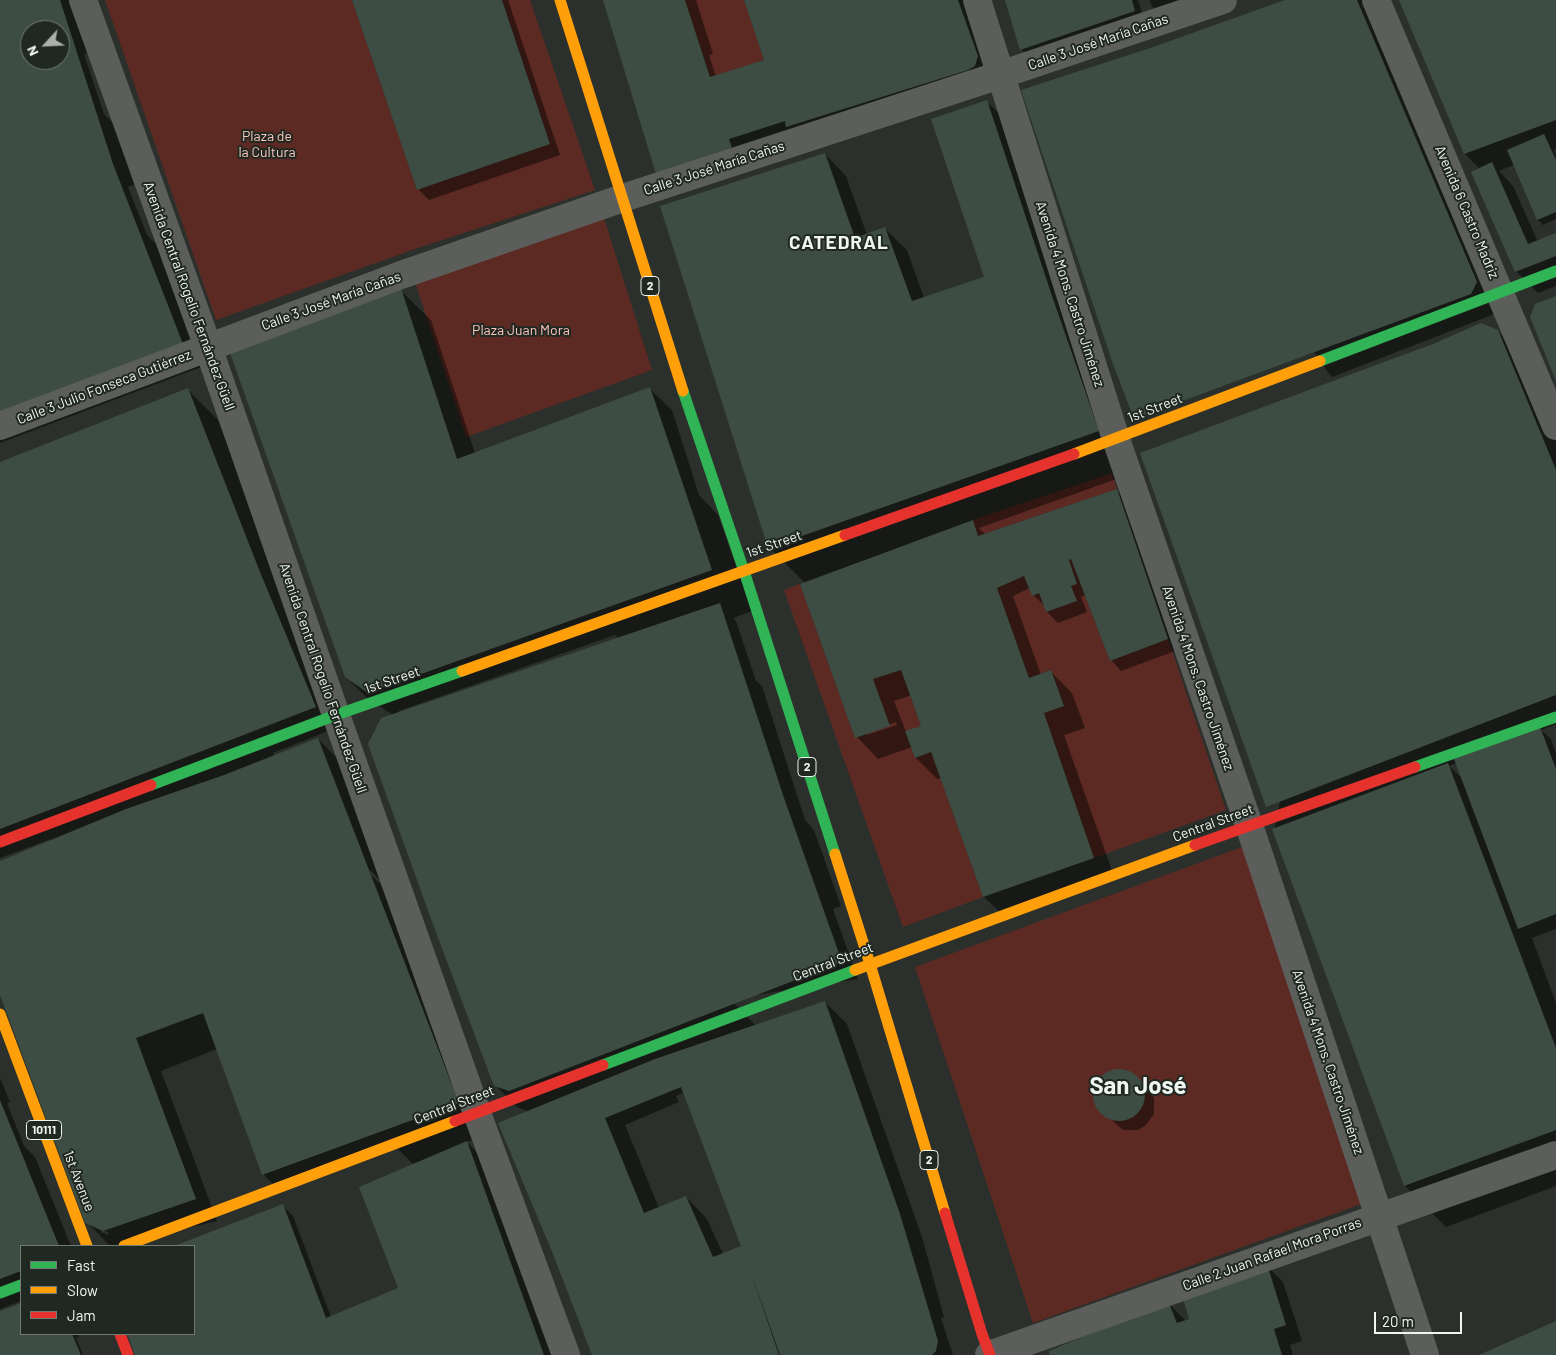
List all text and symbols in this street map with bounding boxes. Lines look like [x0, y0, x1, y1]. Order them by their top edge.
street label: Calle 3 José María Cañas [1026, 10, 1170, 74]
north arrow [20, 20, 70, 70]
text: N [22, 43, 42, 59]
park label: Plaza de la Cultura [238, 128, 296, 160]
street label: Calle 3 José María Cañas [641, 137, 787, 199]
street label: Avenida 6 Castro Madriz [1431, 143, 1503, 281]
street label: Avenida Central Rogelio Fernández Güell [140, 179, 238, 413]
street label: Avenida 4 Mons. Castro Jiménez [1032, 199, 1108, 389]
district label: CATEDRAL [788, 232, 890, 254]
street label: Calle 3 José María Cañas [259, 268, 403, 334]
road number: 2 [641, 276, 659, 296]
park label: Plaza Juan Mora [472, 322, 570, 338]
street label: Calle 3 Julio Fonseca Gutiérrez [15, 346, 193, 428]
street label: 1st Street [1125, 390, 1185, 426]
street label: 1st Street [744, 527, 804, 561]
street label: Avenida Central Rogelio Fernández Güell [276, 561, 370, 795]
street label: Avenida 4 Mons. Castro Jiménez [1158, 583, 1238, 773]
street label: 1st Street [362, 663, 422, 697]
road number: 2 [798, 758, 816, 776]
street label: Central Street [1170, 801, 1256, 845]
street label: Central Street [790, 939, 876, 985]
street label: Avenida 4 Mons. Castro Jiménez [1288, 967, 1368, 1157]
district label: San José [1089, 1072, 1187, 1100]
street label: Central Street [411, 1082, 497, 1128]
road number: 10111 [27, 1120, 62, 1140]
street label: 1st Avenue [60, 1148, 98, 1214]
road number: 2 [920, 1150, 938, 1170]
street label: Calle 2 Juan Rafael Mora Porras [1180, 1214, 1364, 1294]
legend [20, 1245, 195, 1335]
text: Fast [67, 1256, 95, 1274]
text: Slow [67, 1281, 98, 1299]
scale bar [1376, 1302, 1464, 1334]
text: Jam [67, 1306, 96, 1324]
text: 20 m [1382, 1312, 1414, 1330]

